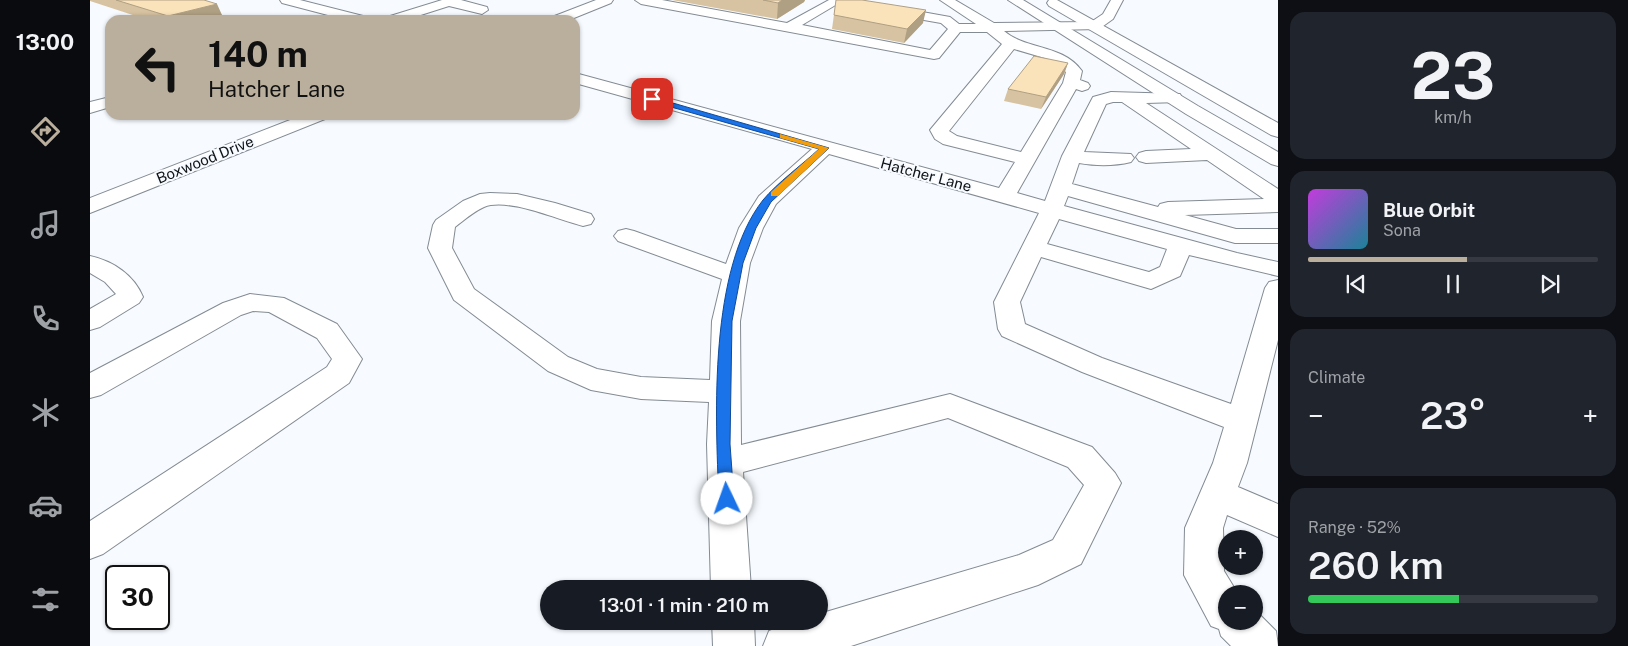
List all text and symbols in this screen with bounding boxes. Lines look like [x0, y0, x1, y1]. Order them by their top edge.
text: 13:00 [16, 29, 74, 55]
text: 140 m [208, 34, 308, 75]
icon: left [125, 35, 190, 100]
text: 23 [1411, 37, 1495, 114]
text: Hatcher Lane [208, 76, 345, 102]
pin [631, 78, 673, 120]
icon: arrive [638, 85, 666, 113]
text: km/h [1434, 108, 1472, 127]
icon: directions [28, 114, 63, 149]
street label: Boxwood Drive [154, 132, 256, 187]
street label: Hatcher Lane [879, 154, 974, 195]
text: Blue Orbit [1383, 199, 1475, 221]
icon: music [28, 207, 63, 242]
text: Sona [1383, 221, 1421, 240]
icon: previous [1342, 270, 1370, 298]
icon: pause [1439, 270, 1467, 298]
icon: next [1536, 270, 1564, 298]
icon: phone [28, 301, 63, 336]
text: Climate [1308, 368, 1365, 387]
text: 23° [1420, 393, 1486, 438]
icon: climate [28, 395, 63, 430]
text: − [1308, 399, 1324, 432]
text: + [1582, 399, 1598, 432]
position arrow [700, 472, 752, 524]
icon: car [28, 488, 63, 523]
text: Range · 52% [1308, 518, 1401, 537]
map controls [1218, 530, 1263, 630]
button: + [1218, 530, 1263, 575]
text: 260 km [1308, 543, 1444, 588]
speed limit sign: 30 [105, 565, 170, 630]
icon: filters [28, 582, 63, 617]
button: − [1218, 585, 1263, 630]
text: 13:01 · 1 min · 210 m [599, 594, 769, 616]

